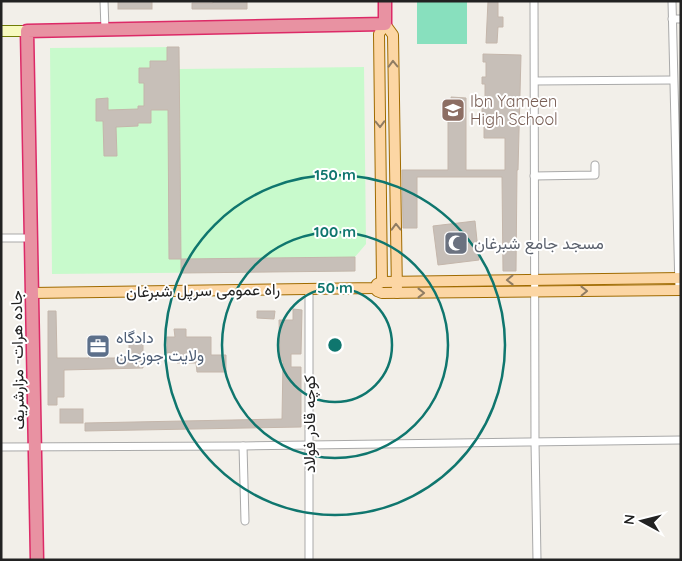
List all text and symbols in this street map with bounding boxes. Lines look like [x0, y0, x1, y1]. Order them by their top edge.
one-way arrow [388, 60, 398, 68]
place label: Ibn Yameen High School [470, 91, 558, 129]
school or university icon: Ibn Yameen High School [440, 97, 466, 123]
one-way arrow [375, 120, 385, 128]
text: 150 m [314, 165, 356, 184]
text: 100 m [314, 222, 356, 241]
one-way arrow [390, 222, 401, 230]
mosque icon: مسجد جامع شبرغان [443, 230, 469, 256]
place label: مسجد جامع شبرغان [474, 233, 604, 255]
one-way arrow [505, 275, 513, 285]
text: 50 m [317, 278, 353, 297]
street label: راه عمومی سرپل شبرغان [126, 279, 280, 303]
one-way arrow [580, 286, 588, 296]
one-way arrow [418, 288, 425, 298]
street label: جاده هرات- مزارشریف [6, 290, 29, 430]
place label: دادگاه ولایت جوزجان [116, 327, 204, 366]
office icon: دادگاه ولایت جوزجان [85, 333, 111, 359]
centre of rings [326, 336, 344, 354]
street label: کوچه قادر فولاد [299, 375, 321, 473]
north arrow [617, 496, 667, 546]
text: N [620, 513, 639, 526]

